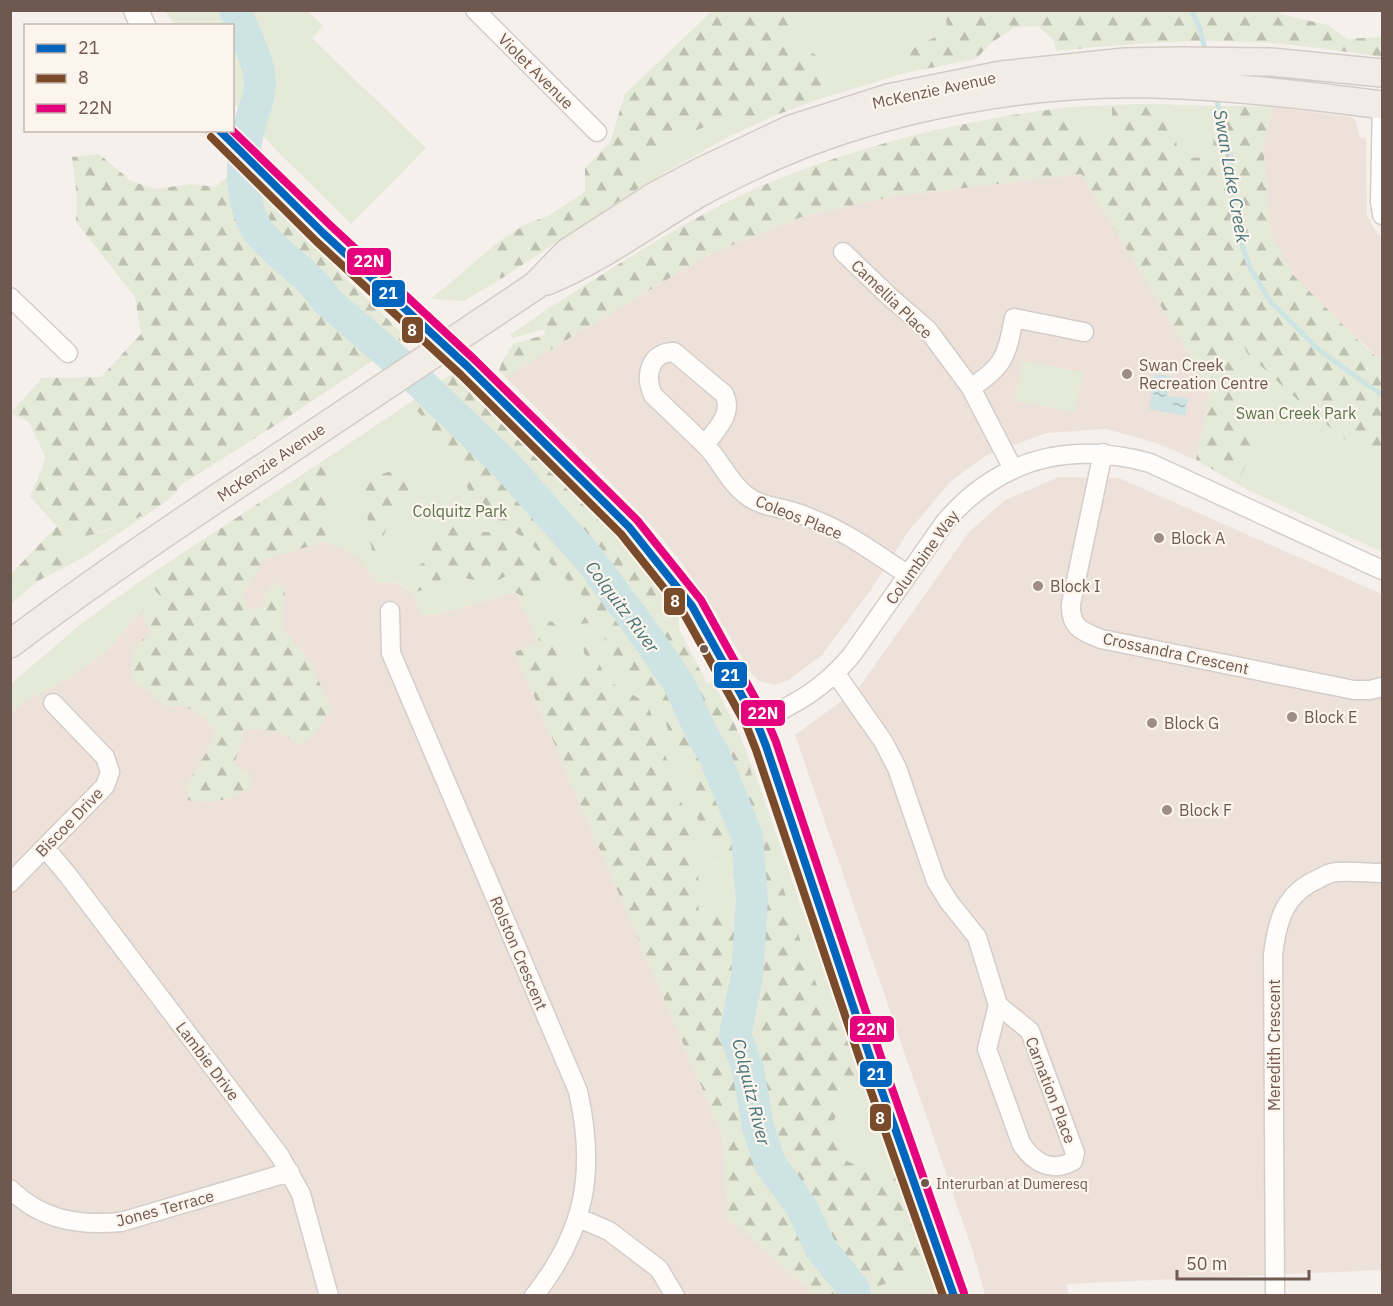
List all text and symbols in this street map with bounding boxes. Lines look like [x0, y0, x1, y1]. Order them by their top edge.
legend [24, 24, 234, 132]
street label: Violet Avenue [494, 29, 578, 113]
text: 21 [78, 36, 100, 59]
text: 8 [78, 66, 89, 89]
street label: McKenzie Avenue [870, 67, 998, 113]
text: 22N [78, 96, 112, 119]
water label: Swan Lake Creek [1208, 108, 1255, 245]
line badge: 22N [346, 247, 392, 276]
text: 22N [354, 251, 384, 271]
street label: Camellia Place [847, 255, 937, 343]
line badge: 21 [371, 279, 406, 308]
text: 21 [378, 283, 398, 303]
line badge: 8 [401, 316, 424, 344]
text: 8 [407, 320, 417, 340]
place label: Swan Creek Recreation Centre [1139, 355, 1269, 393]
marker: Swan Creek Recreation Centre [1120, 367, 1134, 381]
park label: Swan Creek Park [1236, 403, 1357, 423]
street label: McKenzie Avenue [213, 418, 329, 506]
street label: Coleos Place [753, 491, 846, 544]
park label: Colquitz Park [413, 501, 508, 521]
street label: Columbine Way [881, 506, 963, 608]
place label: Block A [1171, 528, 1225, 548]
marker: Block A [1152, 531, 1166, 545]
water label: Colquitz River [580, 556, 665, 658]
place label: Block I [1050, 576, 1100, 596]
marker: Block I [1031, 579, 1045, 593]
line badge: 8 [663, 587, 686, 616]
text: 8 [670, 591, 680, 611]
street label: Crossandra Crescent [1101, 628, 1251, 678]
unlabelled marker [698, 643, 710, 655]
line badge: 21 [713, 661, 748, 689]
text: 21 [720, 665, 740, 685]
line badge: 22N [740, 699, 786, 727]
text: 22N [748, 703, 778, 723]
place label: Block E [1304, 707, 1357, 727]
marker: Block E [1285, 710, 1299, 724]
place label: Block G [1164, 713, 1219, 733]
marker: Block G [1145, 716, 1159, 730]
street label: Biscoe Drive [31, 783, 107, 861]
place label: Block F [1179, 800, 1232, 820]
marker: Block F [1160, 803, 1174, 817]
street label: Rolston Crescent [486, 893, 552, 1013]
street label: Meredith Crescent [1264, 979, 1284, 1111]
line badge: 22N [849, 1015, 895, 1043]
street label: Lambie Drive [172, 1018, 244, 1105]
text: 22N [857, 1019, 887, 1039]
street label: Carnation Place [1021, 1034, 1081, 1146]
water label: Colquitz River [727, 1036, 776, 1148]
line badge: 21 [859, 1060, 893, 1088]
text: 21 [866, 1064, 886, 1084]
line badge: 8 [869, 1103, 892, 1132]
text: 8 [875, 1108, 885, 1128]
place label: Interurban at Dumeresq [936, 1175, 1088, 1193]
marker: Interurban at Dumeresq [919, 1177, 931, 1189]
street label: Jones Terrace [114, 1185, 216, 1231]
scale bar [1177, 1243, 1309, 1281]
text: 50 m [1186, 1252, 1228, 1275]

